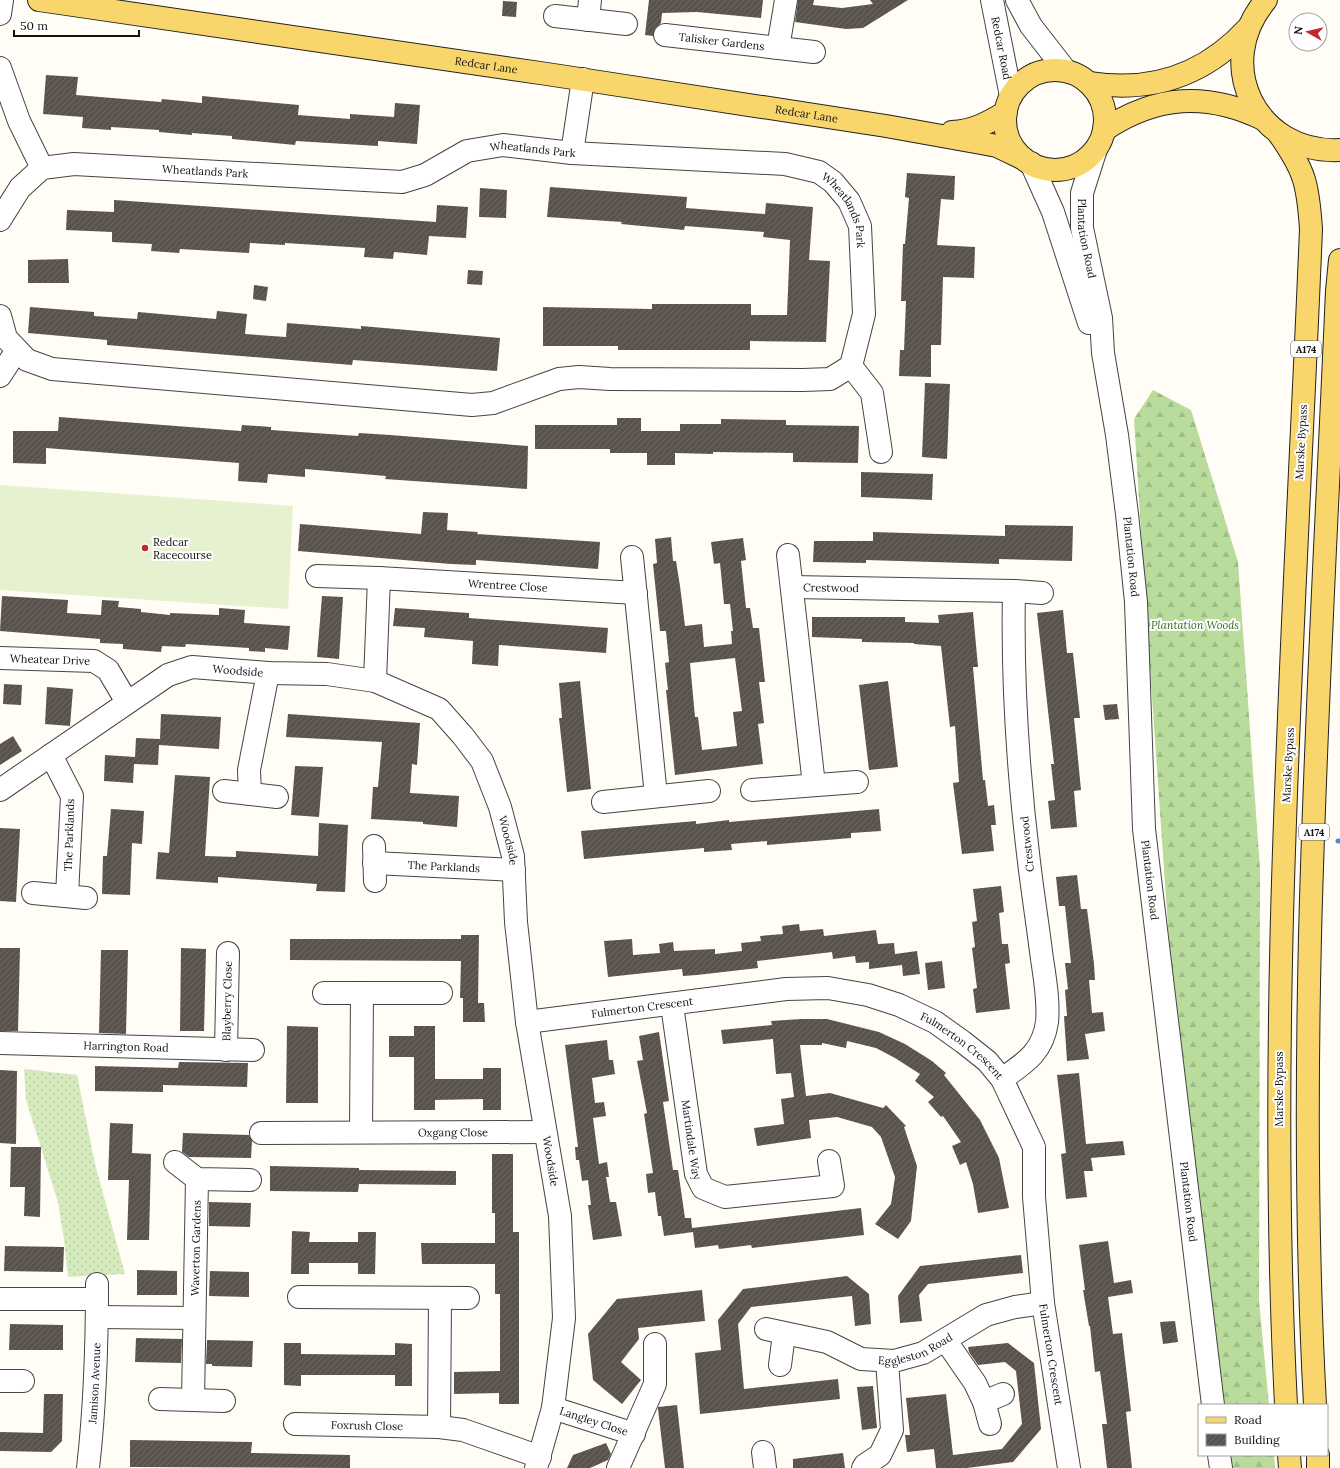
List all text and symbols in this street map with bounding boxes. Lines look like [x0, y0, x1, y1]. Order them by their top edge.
scale bar [14, 12, 139, 38]
north arrow [1288, 12, 1328, 52]
street label: Redcar Road [988, 15, 1015, 81]
text: 50 m [20, 18, 48, 33]
text: N [1291, 25, 1306, 36]
street label: Talisker Gardens [678, 30, 765, 53]
street label: Redcar Lane [454, 54, 519, 77]
street label: Redcar Lane [774, 102, 839, 126]
street label: Wheatlands Park [489, 138, 576, 160]
street label: Wheatlands Park [162, 162, 249, 181]
street label: Wheatlands Park [819, 169, 868, 248]
street label: Plantation Road [1075, 198, 1100, 280]
road number: A174 [1291, 341, 1321, 357]
street label: Marske Bypass [1292, 404, 1310, 480]
street label: Plantation Road [1120, 516, 1142, 598]
place label: Redcar Racecourse [153, 535, 212, 562]
marker: Redcar Racecourse [140, 543, 150, 553]
street label: Wrentree Close [467, 576, 548, 595]
street label: Crestwood [803, 580, 860, 595]
park label: Plantation Woods [1151, 618, 1239, 632]
street label: Wheatear Drive [10, 651, 90, 668]
street label: Woodside [212, 662, 264, 680]
street label: Marske Bypass [1279, 727, 1297, 803]
street label: The Parklands [61, 799, 77, 871]
street label: Woodside [496, 814, 521, 866]
street label: Crestwood [1017, 815, 1037, 873]
road number: A174 [1299, 824, 1329, 840]
street label: Plantation Road [1138, 839, 1162, 921]
street label: The Parklands [407, 858, 480, 875]
street label: Blayberry Close [219, 961, 235, 1041]
street label: Fulmerton Crescent [590, 994, 695, 1021]
street label: Fulmerton Crescent [918, 1009, 1007, 1083]
street label: Harrington Road [83, 1038, 169, 1055]
street label: Marske Bypass [1272, 1051, 1286, 1127]
street label: Martindale Way [679, 1099, 705, 1182]
street label: Oxgang Close [418, 1125, 488, 1139]
street label: Woodside [540, 1135, 562, 1187]
street label: Plantation Road [1177, 1161, 1200, 1243]
street label: Waverton Gardens [188, 1200, 204, 1296]
street label: Fulmerton Crescent [1036, 1303, 1066, 1407]
street label: Eggleston Road [878, 1330, 955, 1369]
street label: Jamison Avenue [85, 1343, 103, 1425]
street label: Langley Close [558, 1404, 630, 1439]
legend [1198, 1404, 1328, 1456]
text: Road [1234, 1412, 1262, 1427]
street label: Foxrush Close [331, 1418, 403, 1433]
text: Building [1234, 1432, 1280, 1447]

